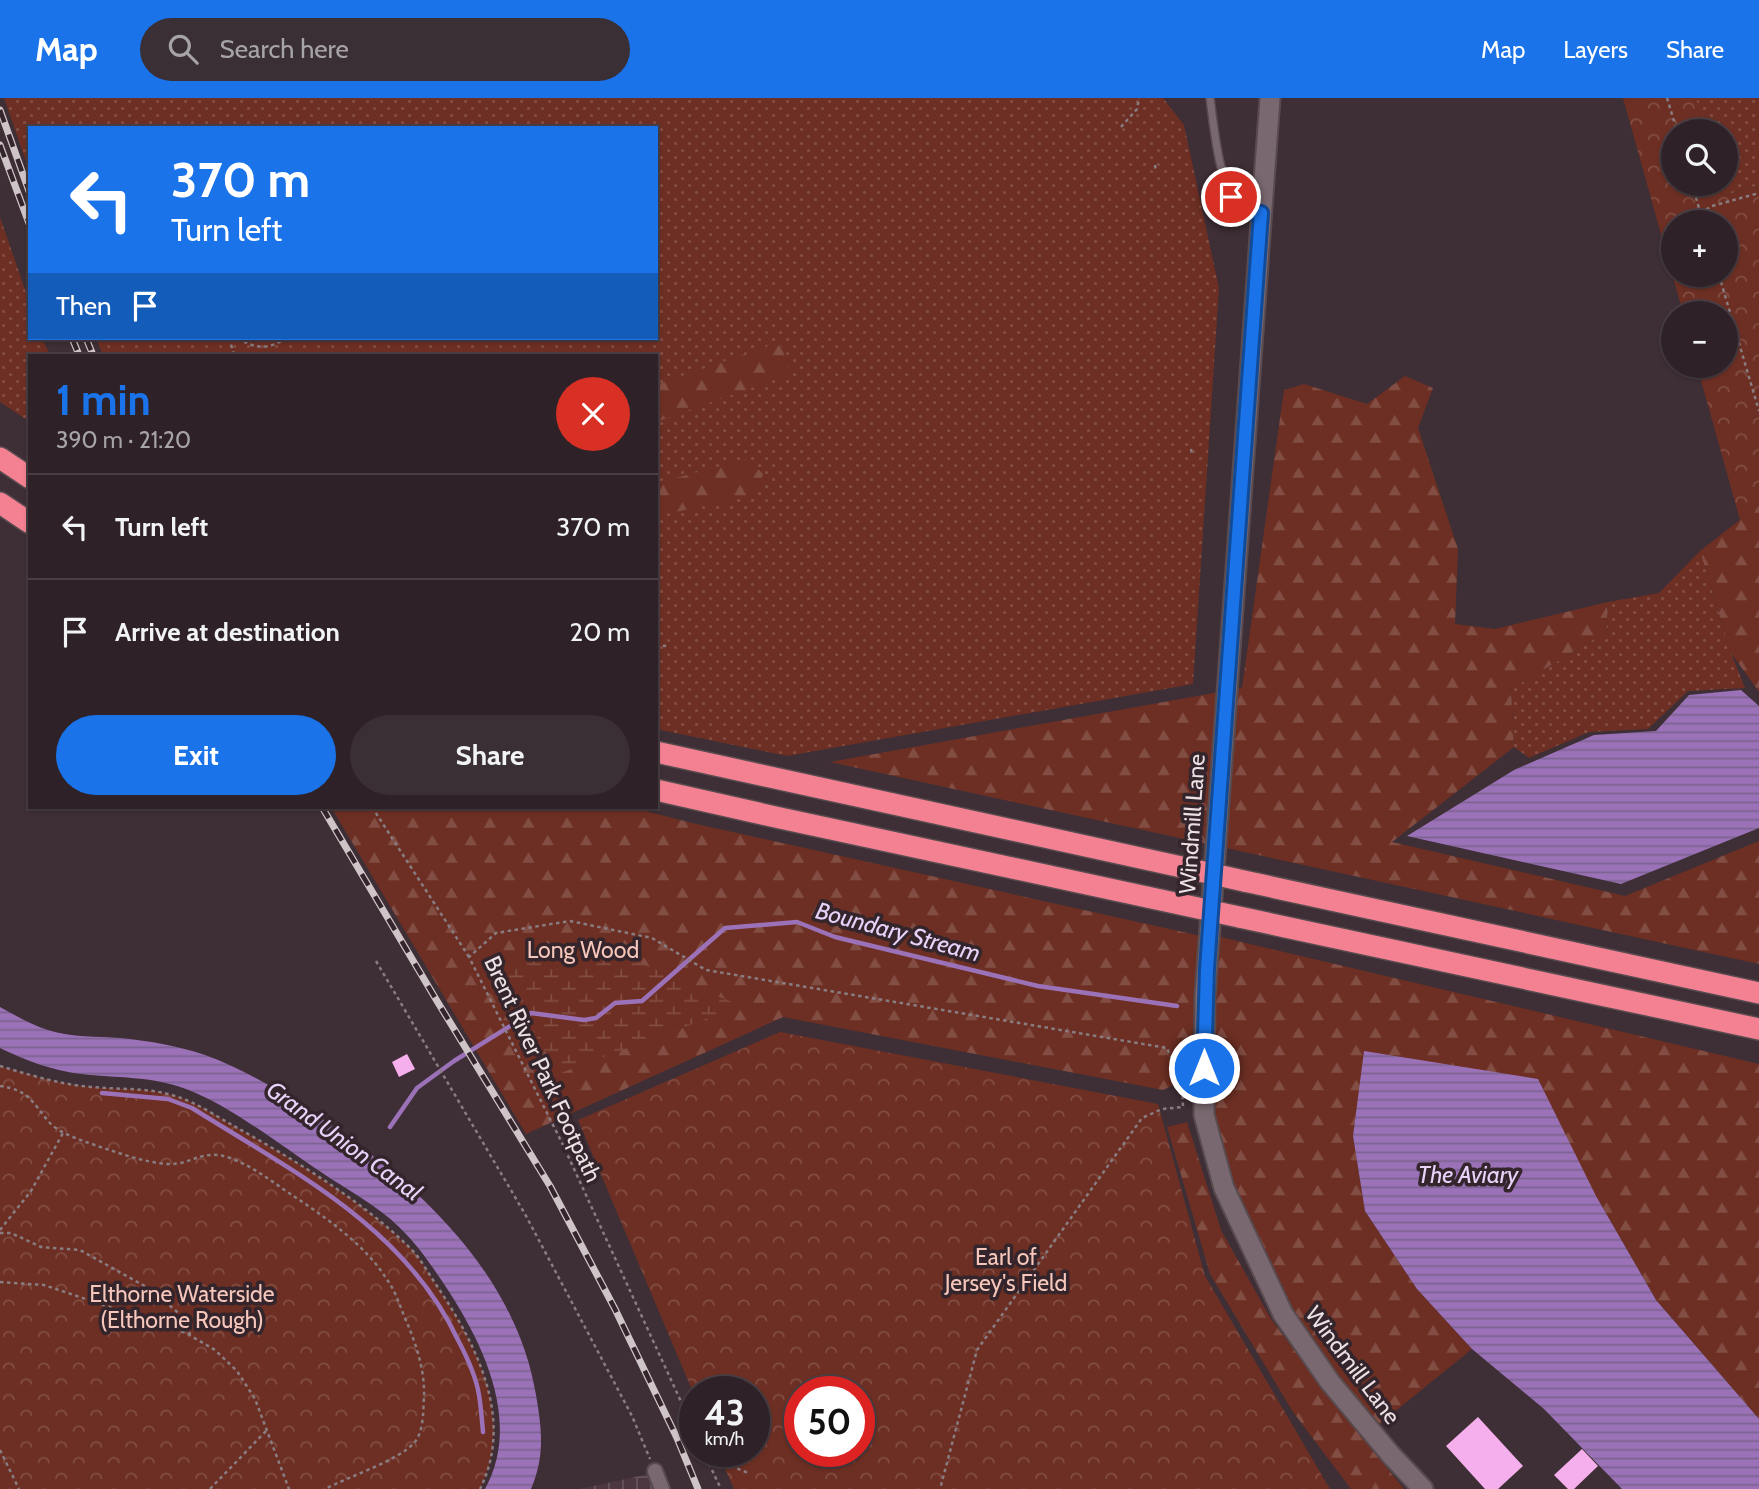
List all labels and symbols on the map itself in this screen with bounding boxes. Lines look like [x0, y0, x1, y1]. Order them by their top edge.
pin [1201, 167, 1261, 227]
street label: Windmill Lane [1173, 753, 1211, 895]
water label: Boundary Stream [813, 896, 984, 967]
park label: Long Wood [527, 936, 639, 964]
street label: Brent River Park Footpath [478, 952, 608, 1186]
position arrow [1167, 1031, 1241, 1105]
water label: Grand Union Canal [261, 1075, 428, 1207]
water label: The Aviary [1418, 1160, 1519, 1189]
park label: Earl of Jersey's Field [944, 1243, 1067, 1297]
park label: Elthorne Waterside (Elthorne Rough) [89, 1280, 275, 1334]
street label: Windmill Lane [1300, 1301, 1407, 1430]
speed limit sign: 50 [784, 1376, 875, 1467]

